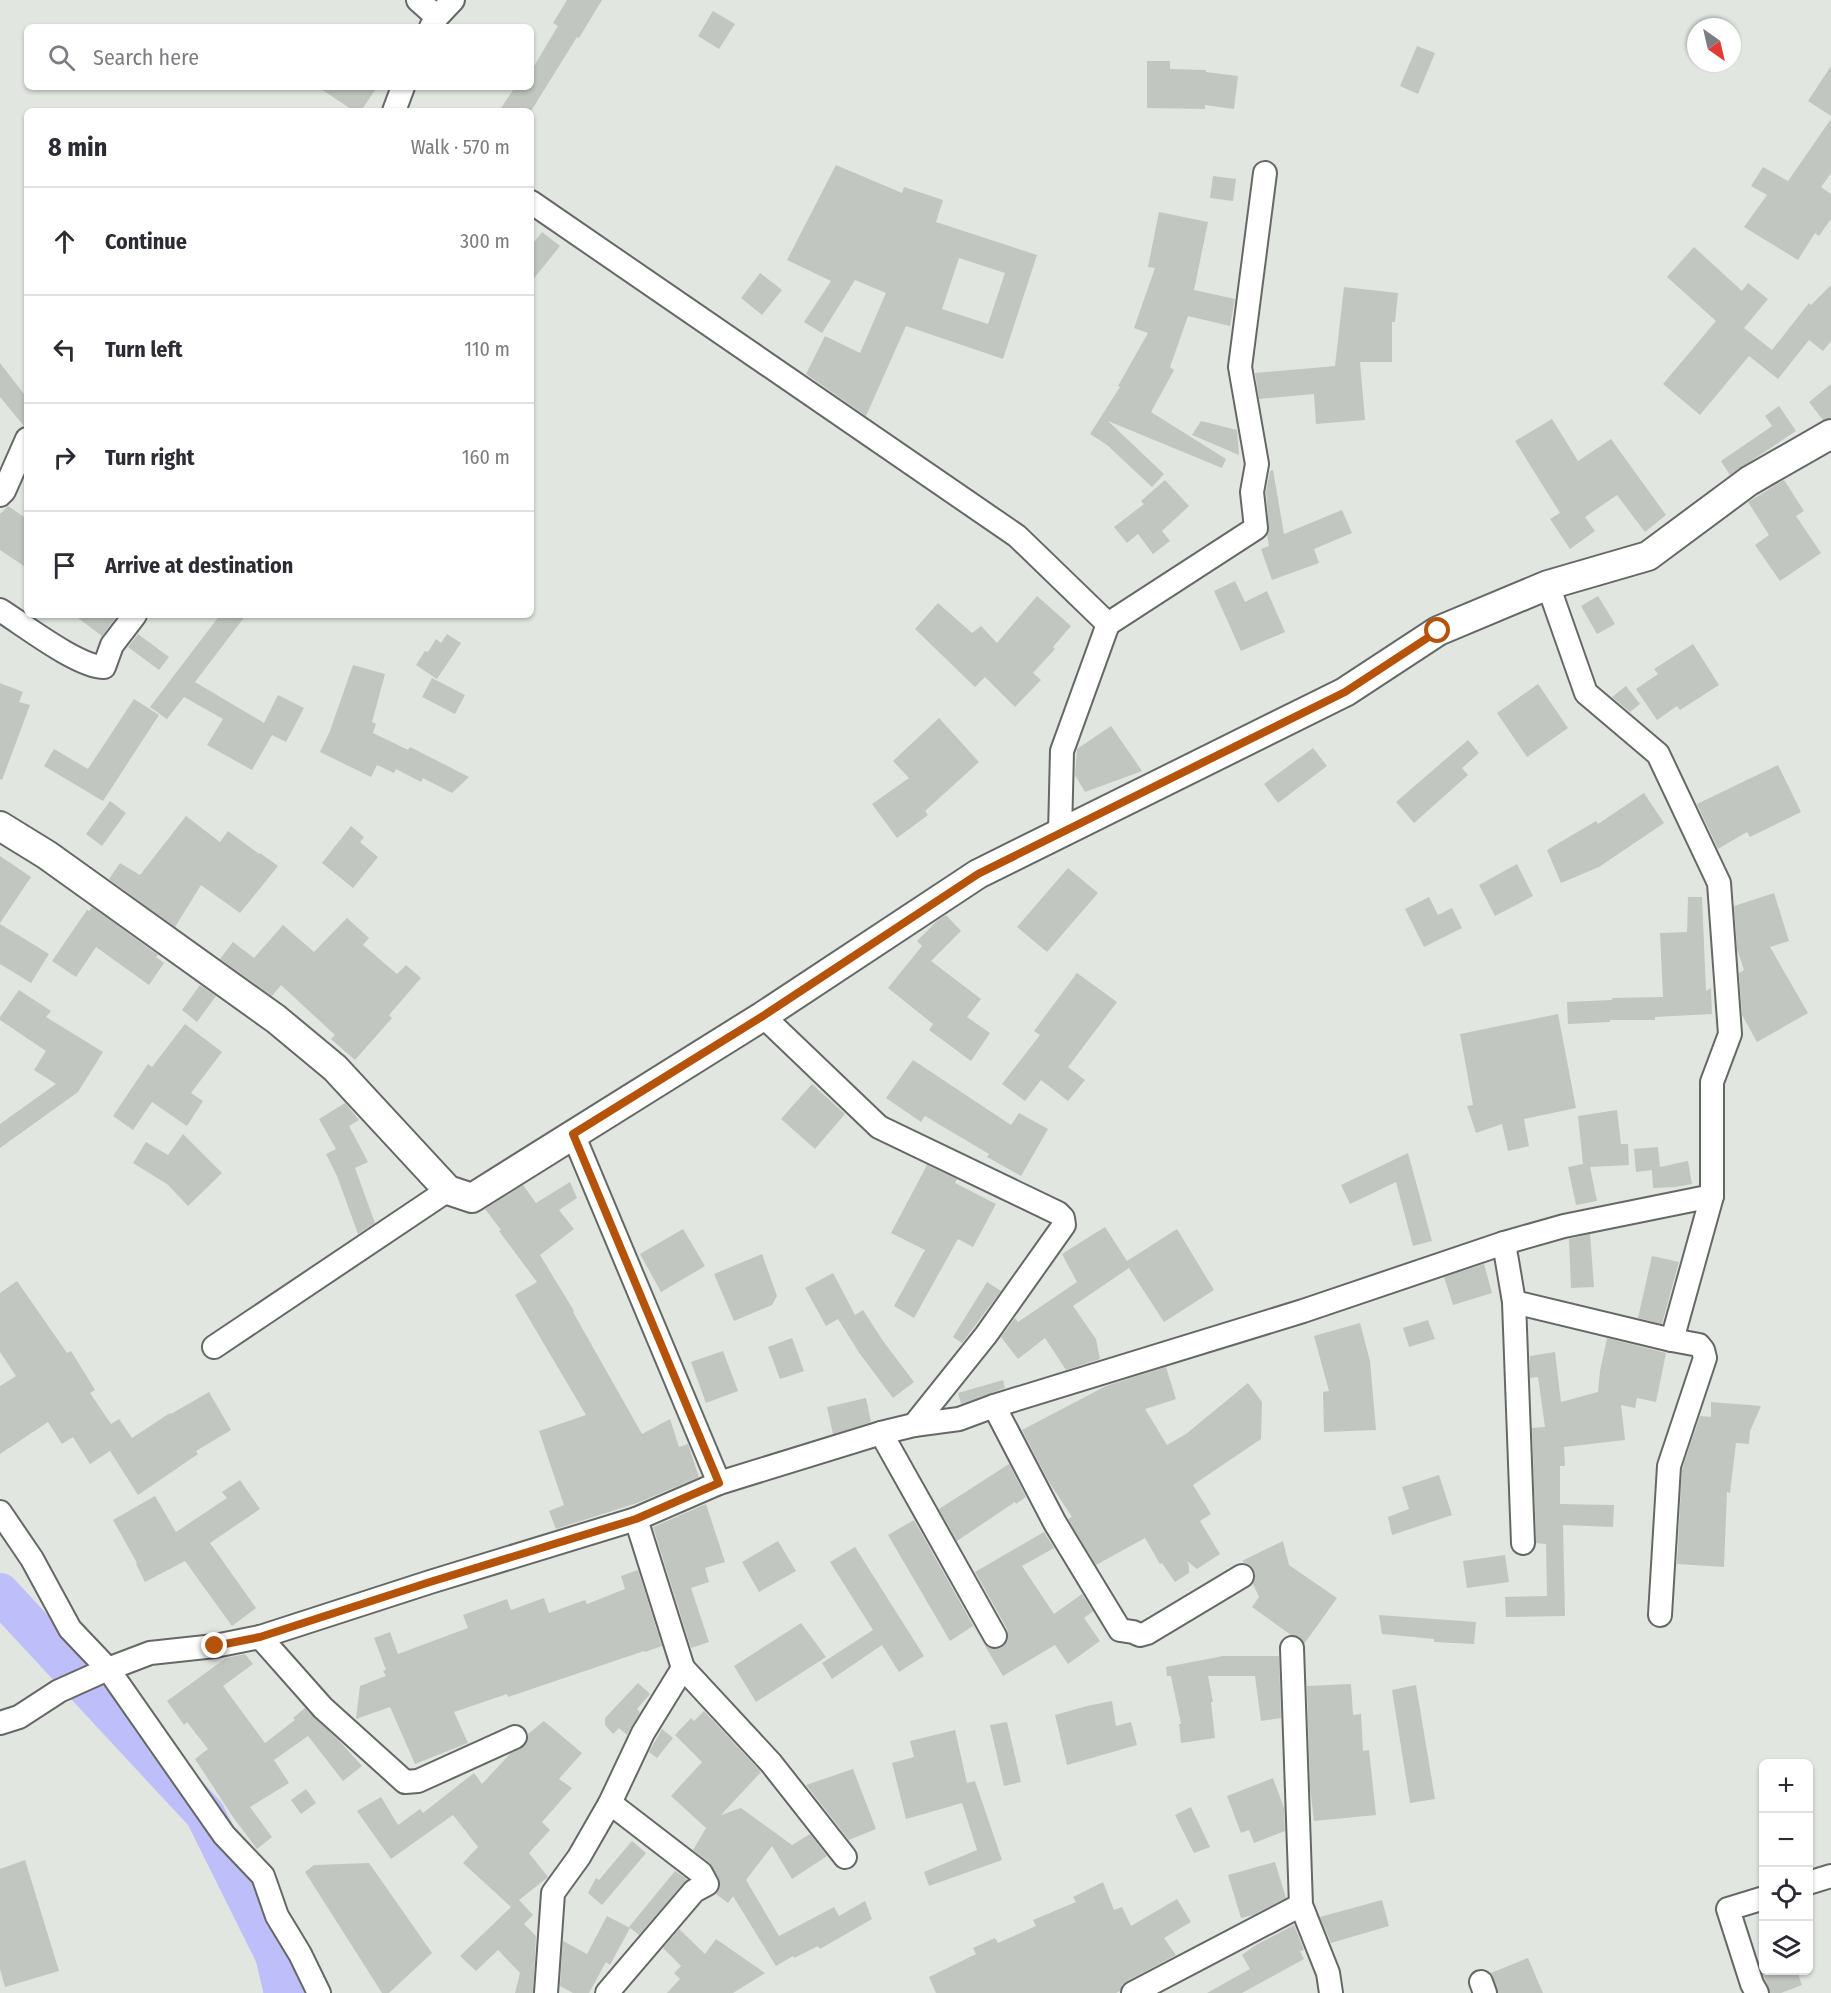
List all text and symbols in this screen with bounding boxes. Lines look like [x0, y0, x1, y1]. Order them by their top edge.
north arrow [1687, 18, 1741, 72]
search box [24, 24, 534, 90]
icon: search [45, 41, 78, 74]
text: Search here [93, 44, 199, 71]
text: 8 min [48, 132, 107, 163]
text: Walk · 570 m [411, 135, 510, 159]
icon: ahead [48, 225, 81, 258]
text: Continue [105, 228, 187, 255]
text: 300 m [460, 229, 510, 253]
icon: left [48, 333, 81, 366]
text: Turn left [105, 336, 183, 363]
text: 110 m [464, 337, 510, 361]
icon: right [48, 441, 81, 474]
text: Turn right [105, 444, 194, 471]
text: 160 m [462, 445, 510, 469]
icon: arrive [48, 549, 81, 582]
text: Arrive at destination [105, 552, 293, 579]
route start [1424, 617, 1450, 643]
route end [201, 1632, 227, 1658]
map controls [1759, 1759, 1813, 1975]
button: + [1759, 1759, 1813, 1813]
button: − [1759, 1813, 1813, 1867]
button: locate [1759, 1867, 1813, 1921]
button: layers [1759, 1921, 1813, 1975]

